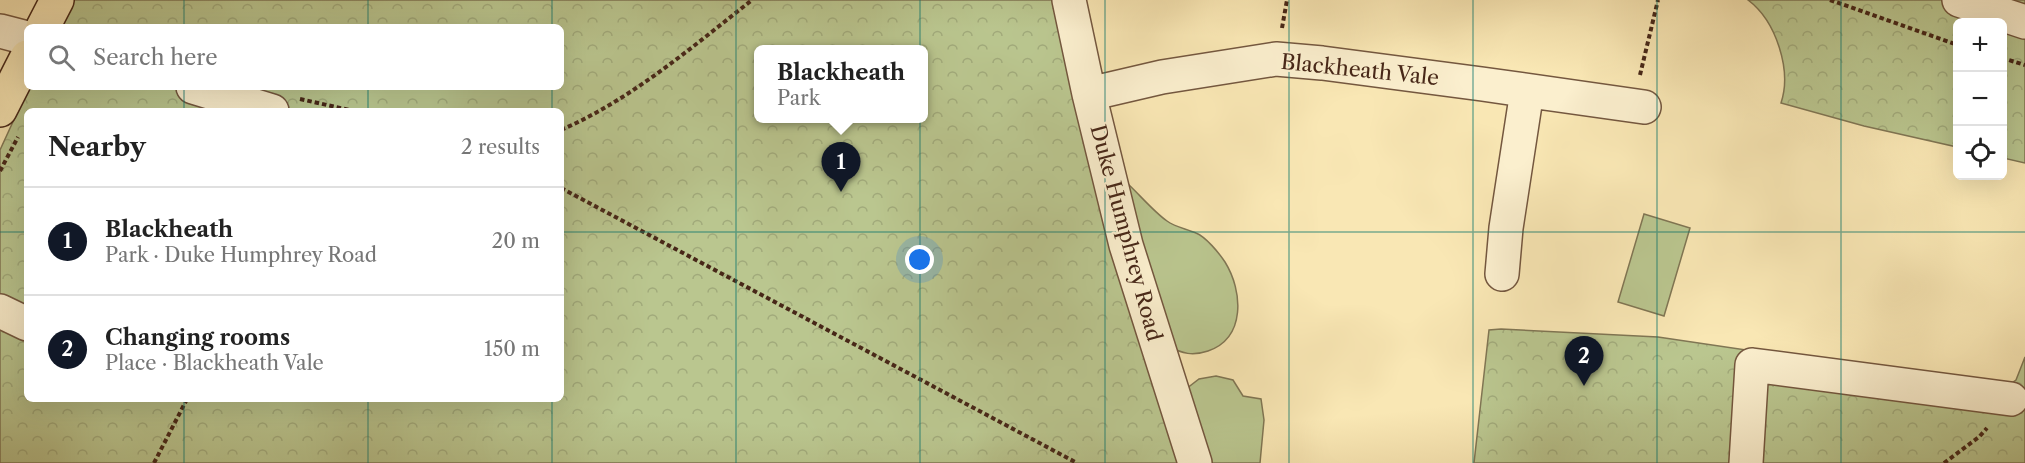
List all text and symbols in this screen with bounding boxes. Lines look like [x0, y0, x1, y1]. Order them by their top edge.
map controls [1953, 18, 2007, 180]
button: + [1953, 18, 2007, 72]
search box [24, 24, 564, 90]
icon: search [45, 41, 78, 74]
text: Search here [93, 44, 218, 71]
popup [754, 45, 928, 123]
street label: Blackheath Vale [1280, 49, 1440, 90]
text: Blackheath [777, 59, 905, 86]
button: − [1953, 72, 2007, 126]
text: Park [777, 86, 820, 110]
street label: Duke Humphrey Road [1086, 122, 1168, 344]
button: locate [1953, 126, 2007, 180]
text: Nearby [48, 131, 146, 163]
text: 2 results [461, 135, 540, 159]
pin: 1 [822, 142, 860, 192]
text: Blackheath [105, 216, 233, 243]
text: 1 [63, 229, 72, 253]
text: 20 m [492, 229, 540, 253]
text: Park · Duke Humphrey Road [105, 243, 377, 267]
your location [905, 245, 934, 274]
text: Changing rooms [105, 324, 290, 351]
pin: 2 [1564, 336, 1604, 386]
text: 2 [62, 337, 73, 361]
text: 150 m [484, 337, 540, 361]
text: Place · Blackheath Vale [105, 351, 324, 375]

